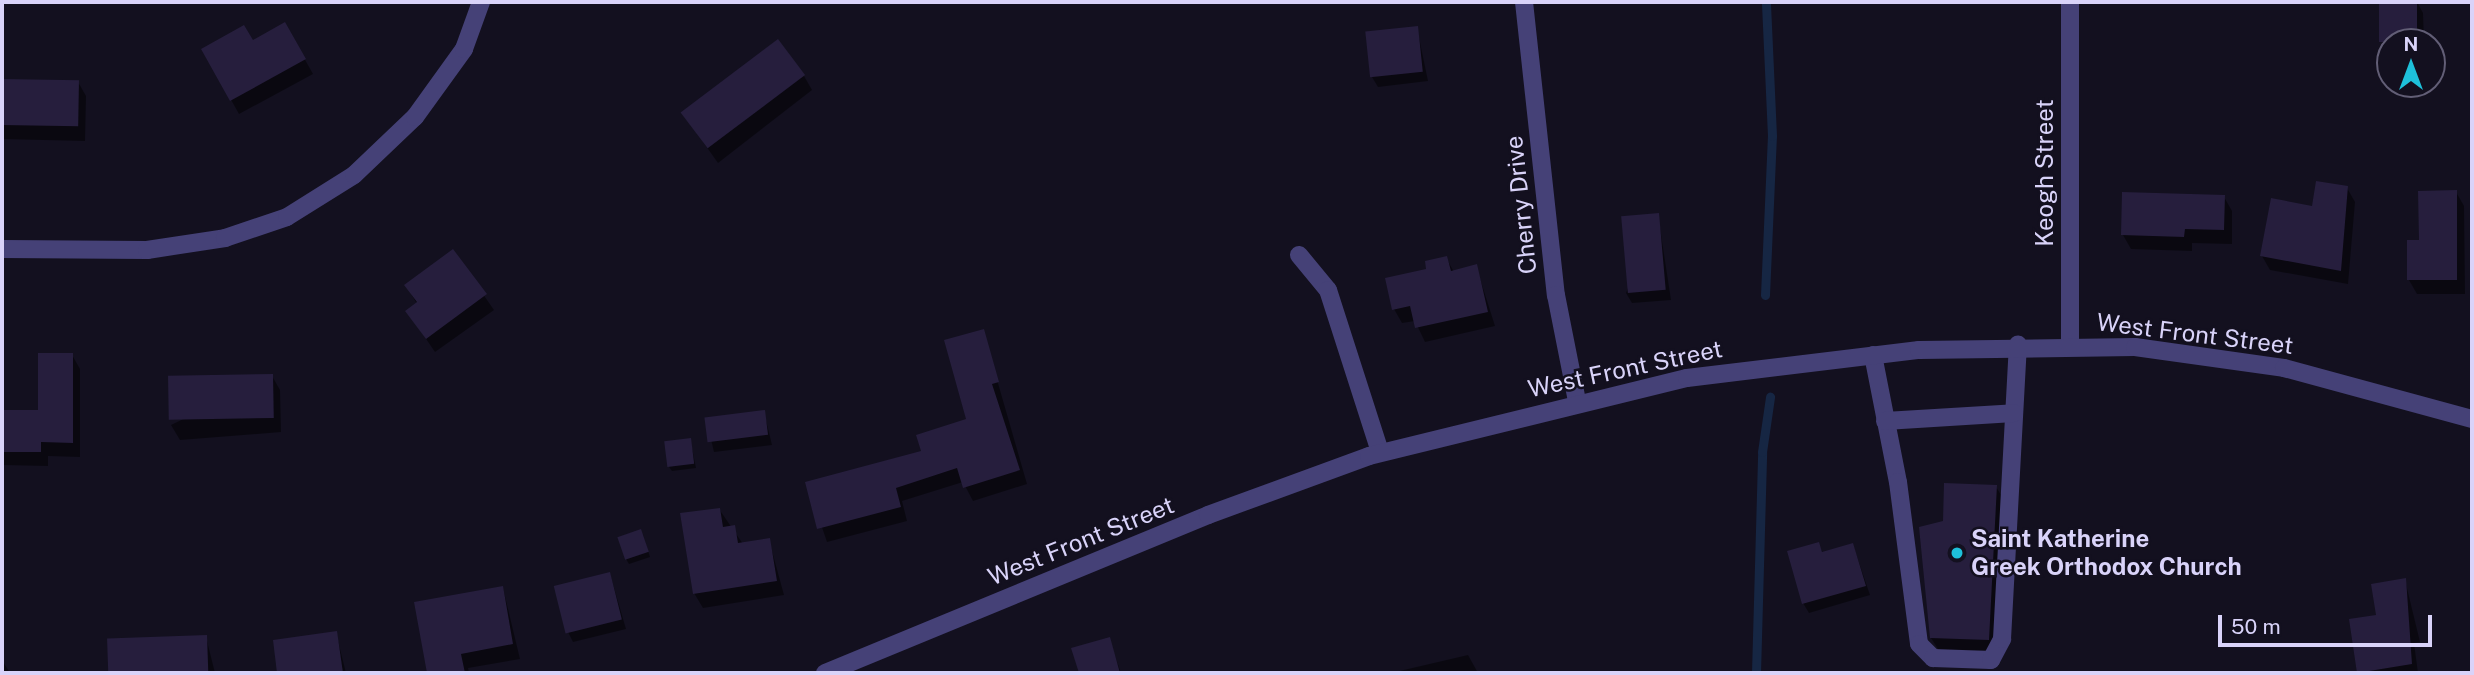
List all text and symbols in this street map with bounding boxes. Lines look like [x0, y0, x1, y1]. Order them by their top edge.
north arrow [2376, 28, 2446, 98]
text: N [2404, 33, 2418, 55]
street label: Keogh Street [2031, 99, 2059, 247]
street label: Cherry Drive [1499, 134, 1543, 276]
street label: West Front Street [2095, 308, 2295, 360]
street label: West Front Street [1525, 334, 1725, 404]
street label: West Front Street [984, 491, 1178, 591]
place label: Saint Katherine Greek Orthodox Church [1971, 525, 2242, 581]
marker: Saint Katherine Greek Orthodox Church [1949, 545, 1965, 561]
scale bar [2222, 602, 2436, 646]
text: 50 m [2231, 614, 2281, 639]

